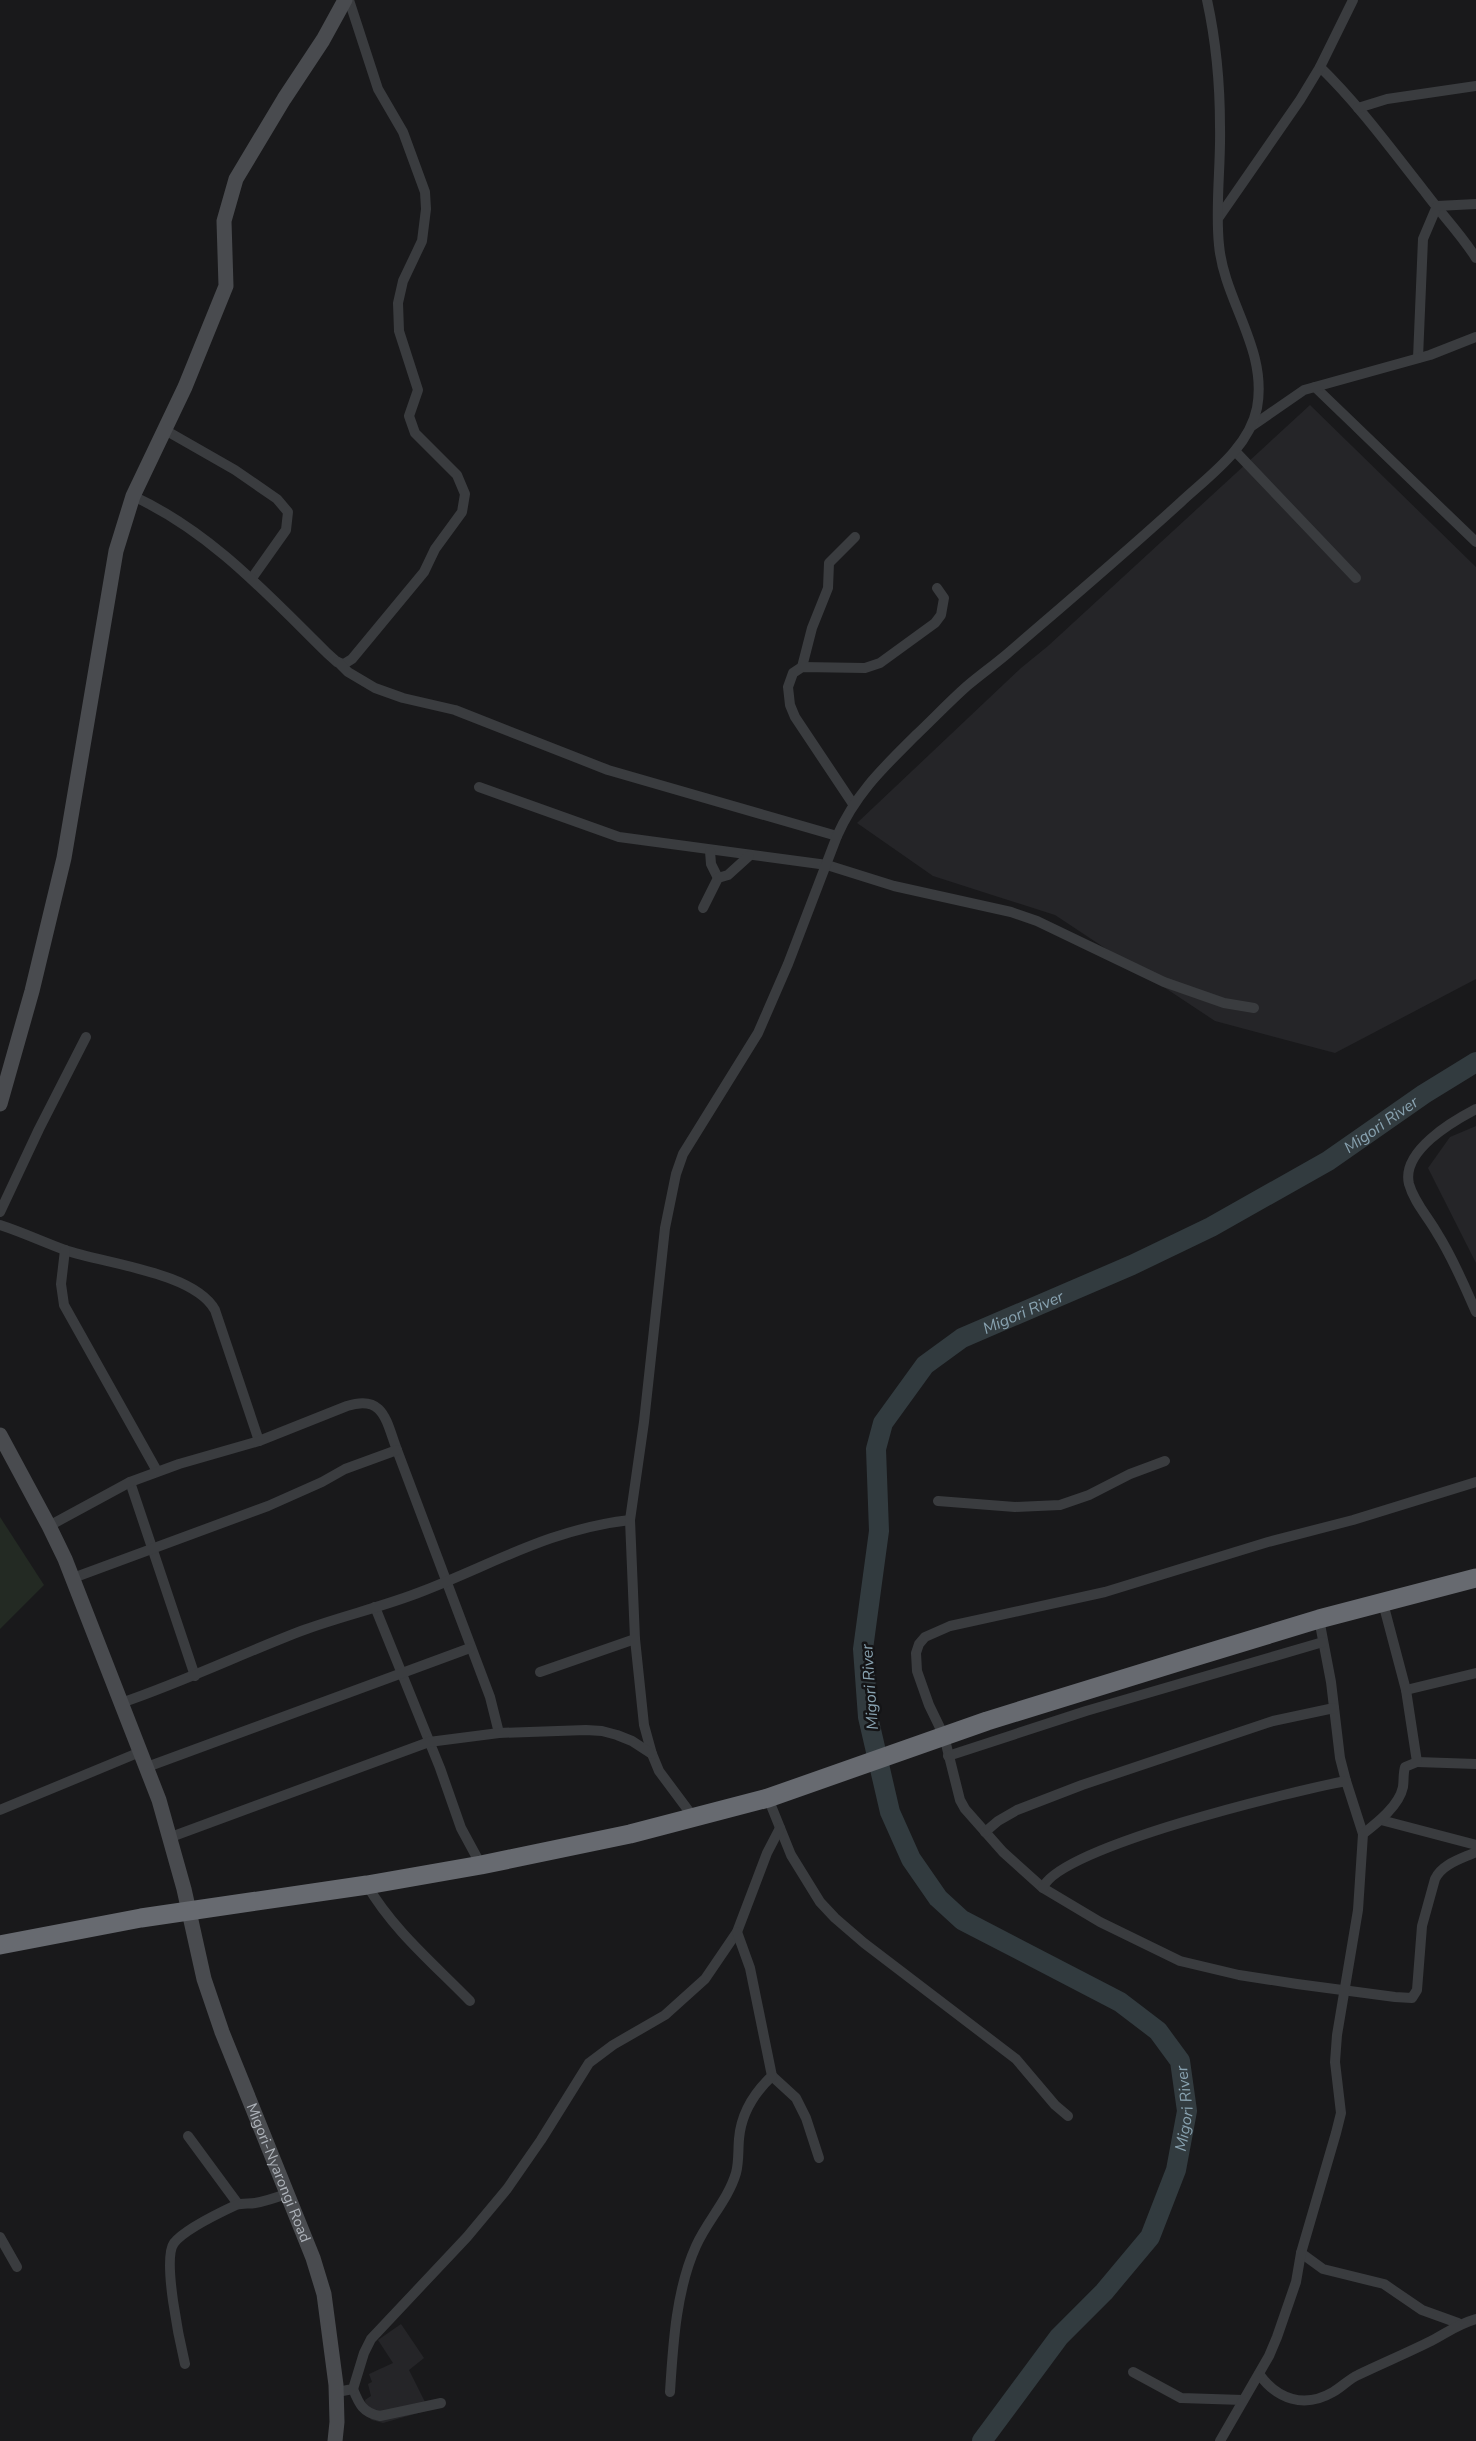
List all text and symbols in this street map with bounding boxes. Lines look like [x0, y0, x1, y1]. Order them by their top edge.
water label: Migori River [1340, 1091, 1424, 1159]
water label: Migori River [979, 1285, 1068, 1340]
water label: Migori River [856, 1642, 884, 1731]
water label: Migori River [1170, 2063, 1199, 2153]
street label: Migori-Nyarongi Road [242, 2100, 316, 2245]

